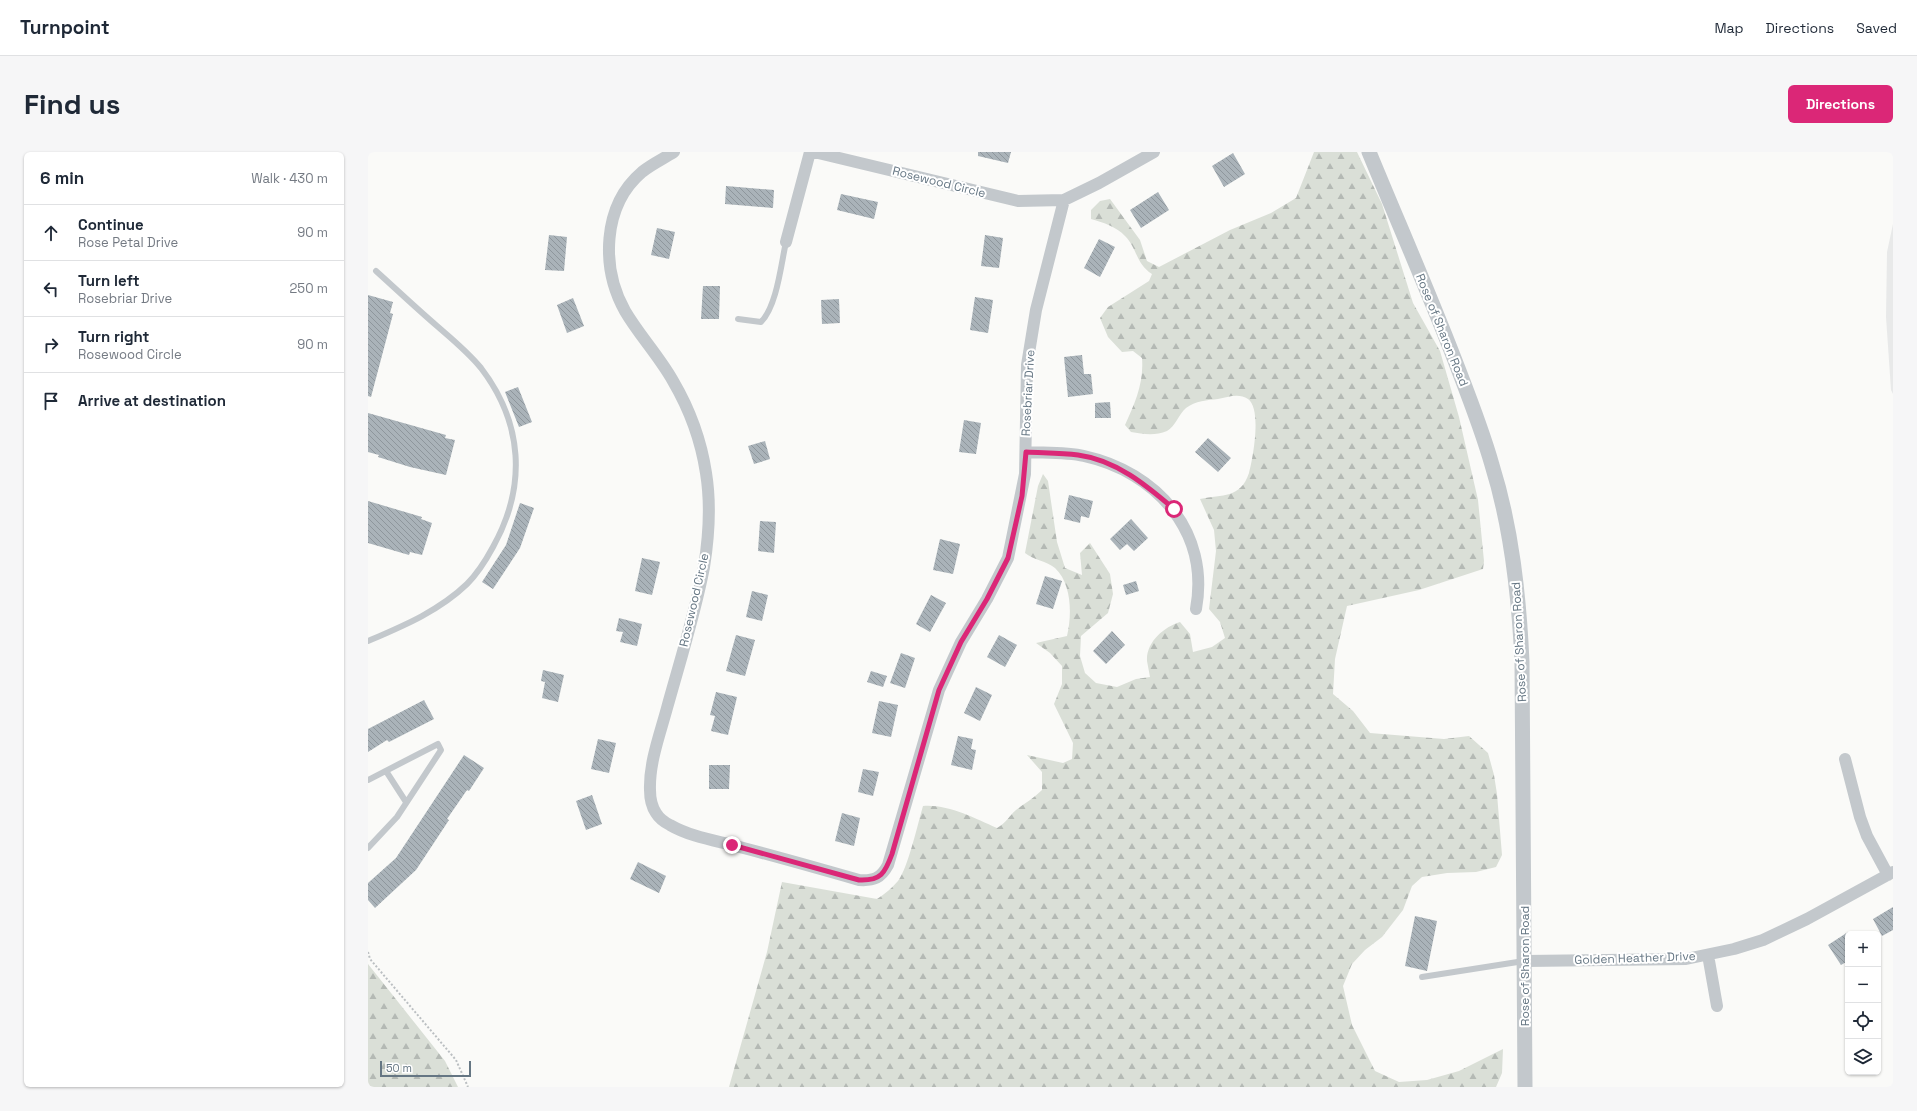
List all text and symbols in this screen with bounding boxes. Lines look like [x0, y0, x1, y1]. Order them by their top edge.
text: Turnpoint [20, 15, 110, 40]
text: Map [1714, 19, 1744, 37]
text: Directions [1766, 19, 1834, 37]
text: Saved [1856, 19, 1897, 37]
button: Directions [1788, 85, 1893, 123]
text: Find us [24, 86, 121, 122]
street label: Rosewood Circle [891, 163, 987, 201]
text: 6 min [40, 167, 84, 189]
text: Walk · 430 m [251, 170, 328, 187]
text: Continue [78, 215, 144, 234]
icon: ahead [40, 222, 62, 244]
text: 90 m [297, 224, 328, 241]
text: Rose Petal Drive [78, 234, 178, 251]
text: Turn left [78, 271, 140, 290]
street label: Rose of Sharon Road [1412, 271, 1472, 389]
icon: left [40, 278, 62, 300]
text: 250 m [290, 280, 328, 297]
text: Rosebriar Drive [78, 290, 172, 307]
text: Turn right [78, 327, 149, 346]
icon: right [40, 334, 62, 356]
text: 90 m [297, 336, 328, 353]
text: Rosewood Circle [78, 346, 182, 363]
street label: Rosebriar Drive [1018, 349, 1038, 437]
icon: arrive [40, 390, 62, 412]
text: Arrive at destination [78, 391, 226, 410]
route start [1165, 500, 1183, 518]
street label: Rosewood Circle [675, 552, 713, 648]
street label: Rose of Sharon Road [1508, 582, 1530, 702]
route end [723, 836, 741, 854]
street label: Rose of Sharon Road [1517, 906, 1533, 1026]
map controls [1845, 931, 1881, 1075]
button: + [1845, 931, 1881, 967]
street label: Golden Heather Drive [1574, 948, 1696, 968]
button: − [1845, 967, 1881, 1003]
button: locate [1845, 1003, 1881, 1039]
button: layers [1845, 1039, 1881, 1075]
scale bar [380, 1059, 471, 1078]
text: 50 m [386, 1061, 412, 1075]

